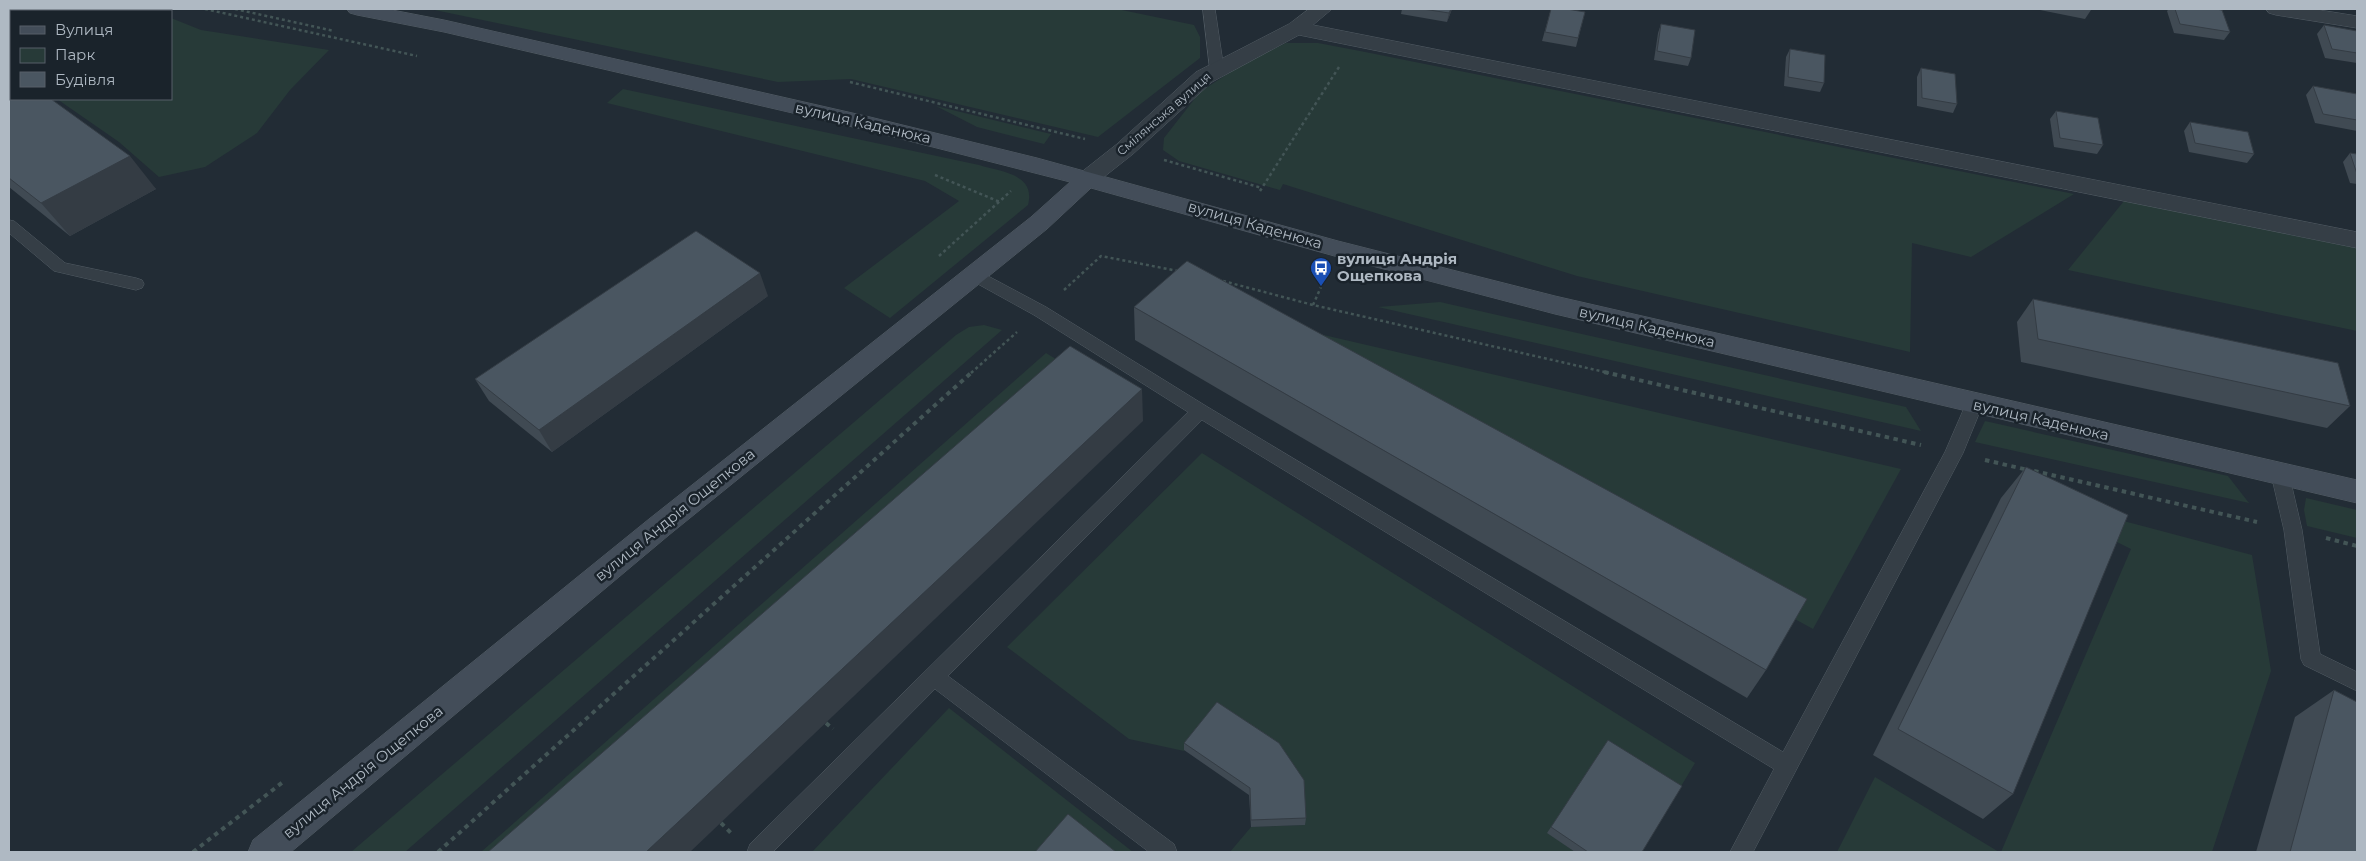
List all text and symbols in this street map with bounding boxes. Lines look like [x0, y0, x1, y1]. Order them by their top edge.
legend [10, 10, 172, 100]
text: Вулиця [55, 20, 113, 39]
text: Парк [55, 45, 95, 64]
street label: Смілянська вулиця [1114, 69, 1214, 159]
text: Будівля [55, 70, 115, 89]
street label: вулиця Каденюка [793, 98, 933, 147]
street label: вулиця Каденюка [1186, 196, 1324, 253]
place label: вулиця Андрія Ощепкова [1337, 249, 1457, 285]
bus stop icon: вулиця Андрія Ощепкова [1309, 256, 1333, 287]
street label: вулиця Каденюка [1577, 302, 1717, 351]
street label: вулиця Каденюка [1971, 395, 2111, 444]
street label: вулиця Андрія Ощепкова [591, 444, 759, 585]
street label: вулиця Андрія Ощепкова [279, 701, 447, 842]

